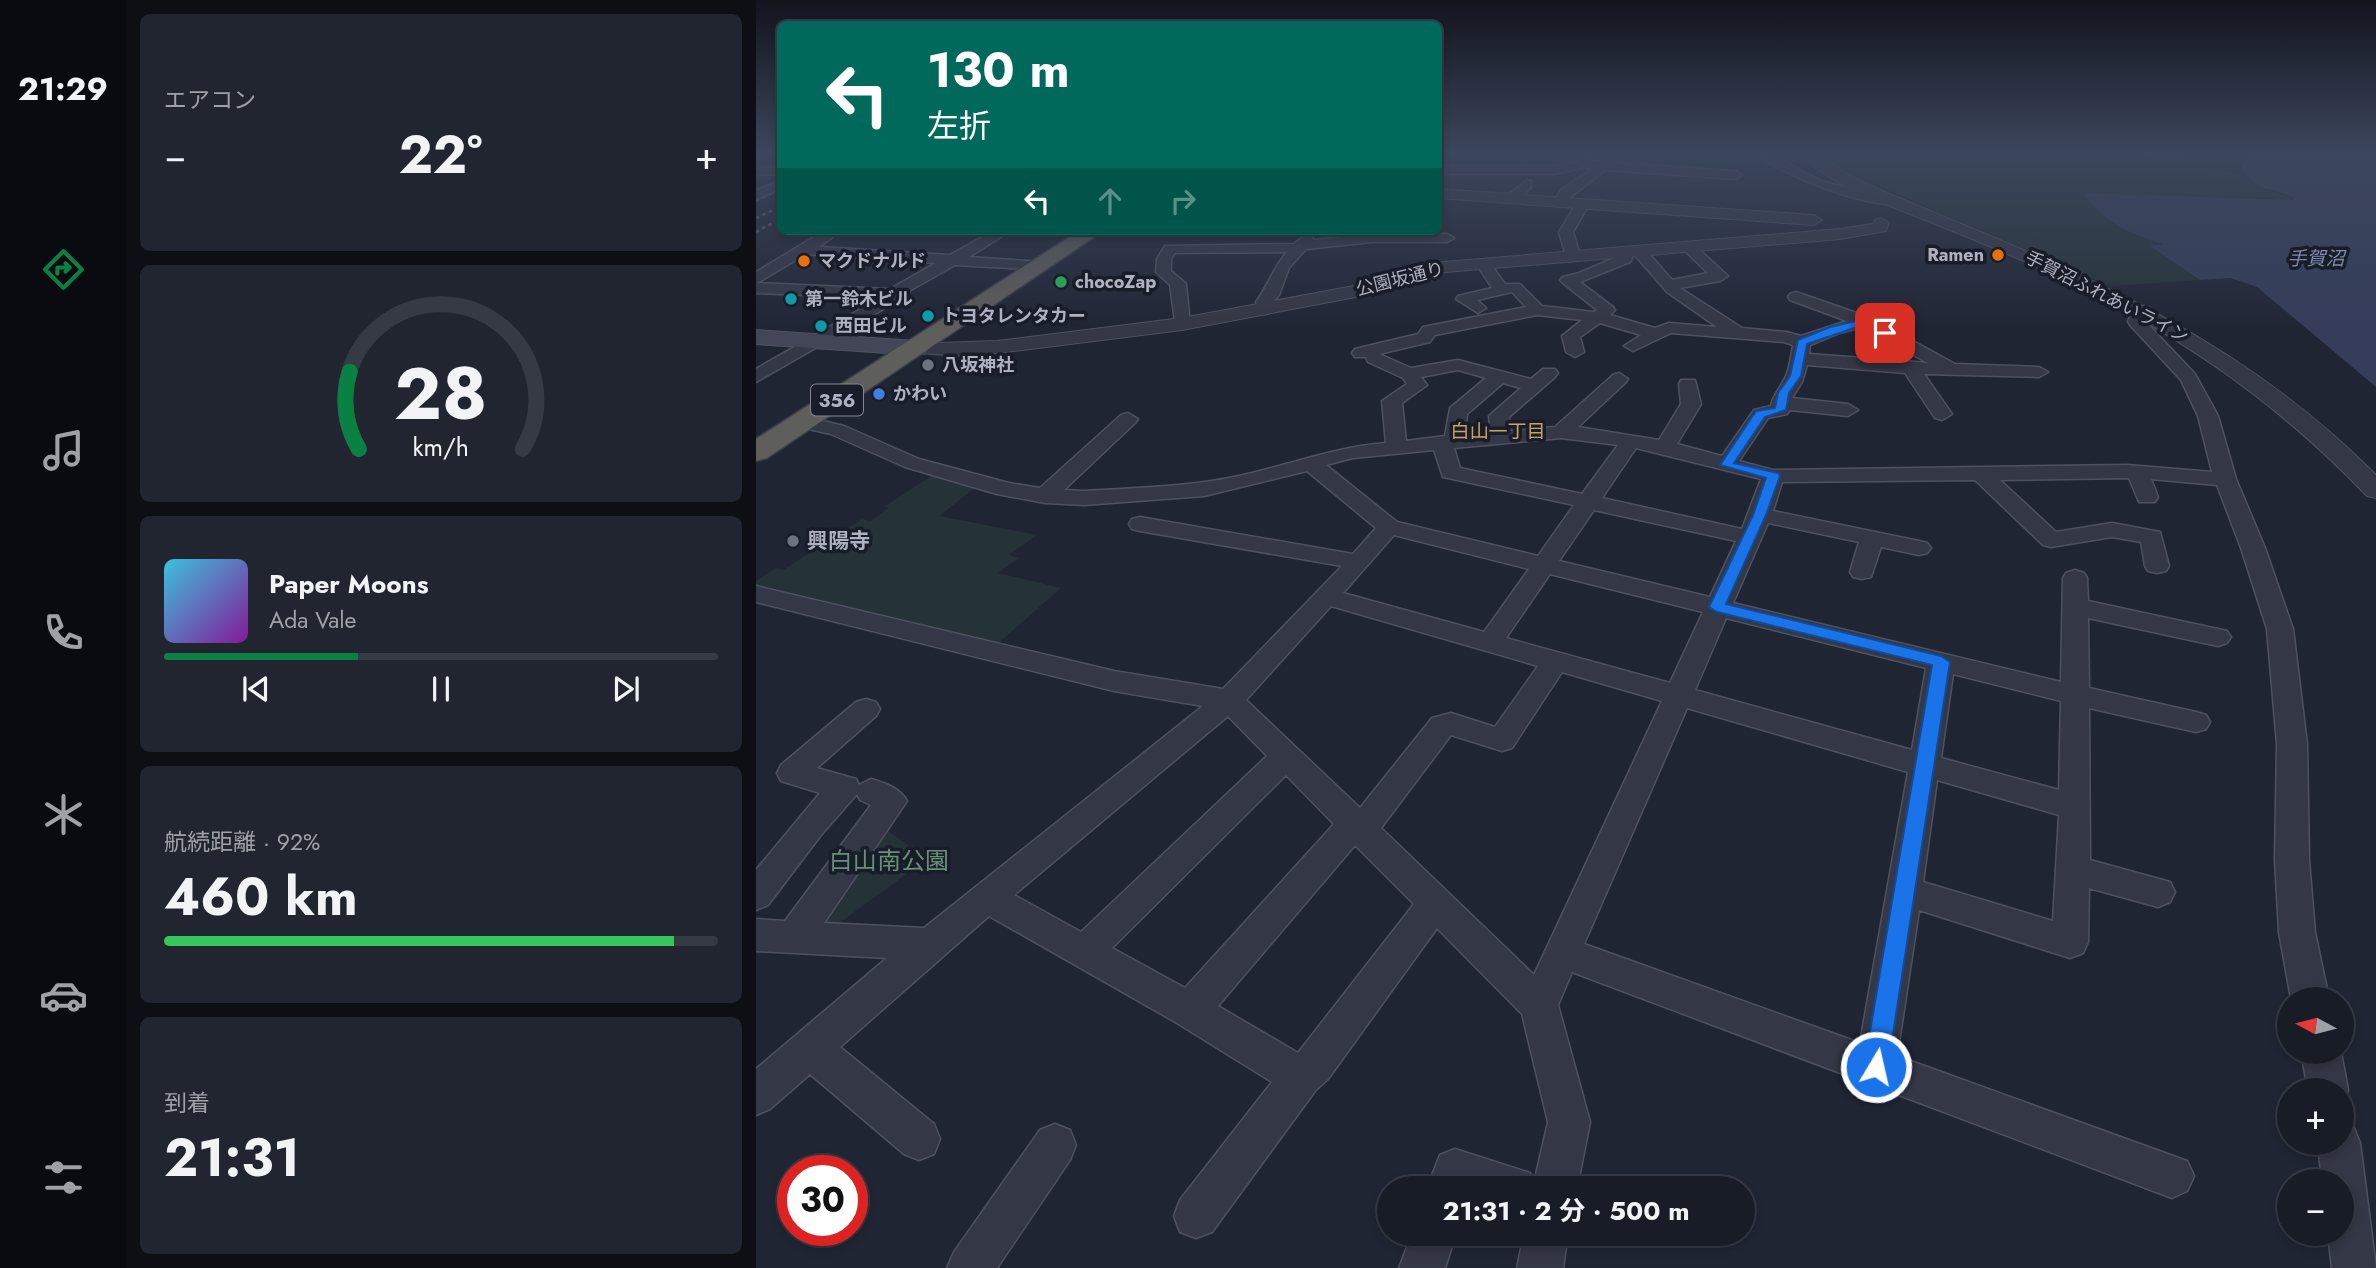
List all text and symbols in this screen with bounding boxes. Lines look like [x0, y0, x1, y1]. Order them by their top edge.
text: 130 m [927, 35, 1070, 105]
icon: left [812, 49, 903, 140]
text: 21:29 [18, 66, 108, 112]
text: エアコン [164, 83, 256, 117]
text: 左折 [927, 103, 991, 149]
text: 22° [399, 117, 482, 193]
text: − [164, 128, 186, 183]
text: + [695, 128, 718, 183]
icon: left [1018, 182, 1056, 220]
icon: ahead [1091, 182, 1129, 220]
icon: right [1164, 182, 1202, 220]
place label: Ramen [1927, 242, 1984, 268]
icon: directions [39, 245, 88, 294]
street label: 手賀沼ふれあいライン [2021, 245, 2193, 349]
water label: 手賀沼 [2287, 245, 2347, 272]
marker: Ramen [1990, 247, 2006, 263]
place label: マクドナルド [818, 248, 926, 274]
marker: マクドナルド [796, 253, 812, 269]
street label: 公園坂通り [1353, 255, 1447, 303]
place label: chocoZap [1075, 269, 1156, 295]
marker: chocoZap [1053, 274, 1069, 290]
place label: 第一鈴木ビル [805, 286, 913, 312]
marker: 第一鈴木ビル [783, 291, 799, 307]
place label: トヨタレンタカー [942, 303, 1086, 329]
pin [1855, 303, 1915, 363]
marker: トヨタレンタカー [920, 308, 936, 324]
place label: 西田ビル [835, 313, 907, 339]
icon: arrive [1866, 314, 1904, 352]
marker: 西田ビル [813, 318, 829, 334]
text: 28 [394, 342, 488, 447]
place label: 八坂神社 [942, 352, 1014, 378]
marker: 八坂神社 [920, 357, 936, 373]
place label: かわい [893, 381, 947, 407]
road number: 356 [811, 384, 863, 416]
marker: かわい [871, 386, 887, 402]
district label: 白山一丁目 [1450, 418, 1546, 445]
icon: music [39, 426, 88, 475]
text: km/h [413, 429, 469, 465]
place label: 興陽寺 [807, 526, 870, 556]
marker: 興陽寺 [785, 533, 801, 549]
text: Paper Moons [269, 565, 429, 603]
text: Ada Vale [269, 603, 356, 637]
icon: phone [39, 608, 88, 657]
icon: previous [237, 670, 275, 708]
icon: pause [422, 670, 460, 708]
icon: next [607, 670, 645, 708]
icon: climate [39, 790, 88, 839]
text: 航続距離 · 92% [164, 825, 320, 859]
park label: 白山南公園 [829, 843, 949, 878]
text: 460 km [164, 859, 358, 935]
icon: car [39, 971, 88, 1020]
north arrow [2277, 987, 2354, 1064]
map controls [2277, 987, 2354, 1246]
position arrow [1839, 1030, 1913, 1104]
button: + [2277, 1078, 2354, 1155]
text: 到着 [164, 1086, 210, 1120]
text: 21:31 [164, 1120, 300, 1196]
icon: filters [39, 1153, 88, 1202]
speed limit sign: 30 [777, 1155, 868, 1246]
button: − [2277, 1169, 2354, 1246]
text: 21:31 · 2 分 · 500 m [1442, 1192, 1690, 1230]

